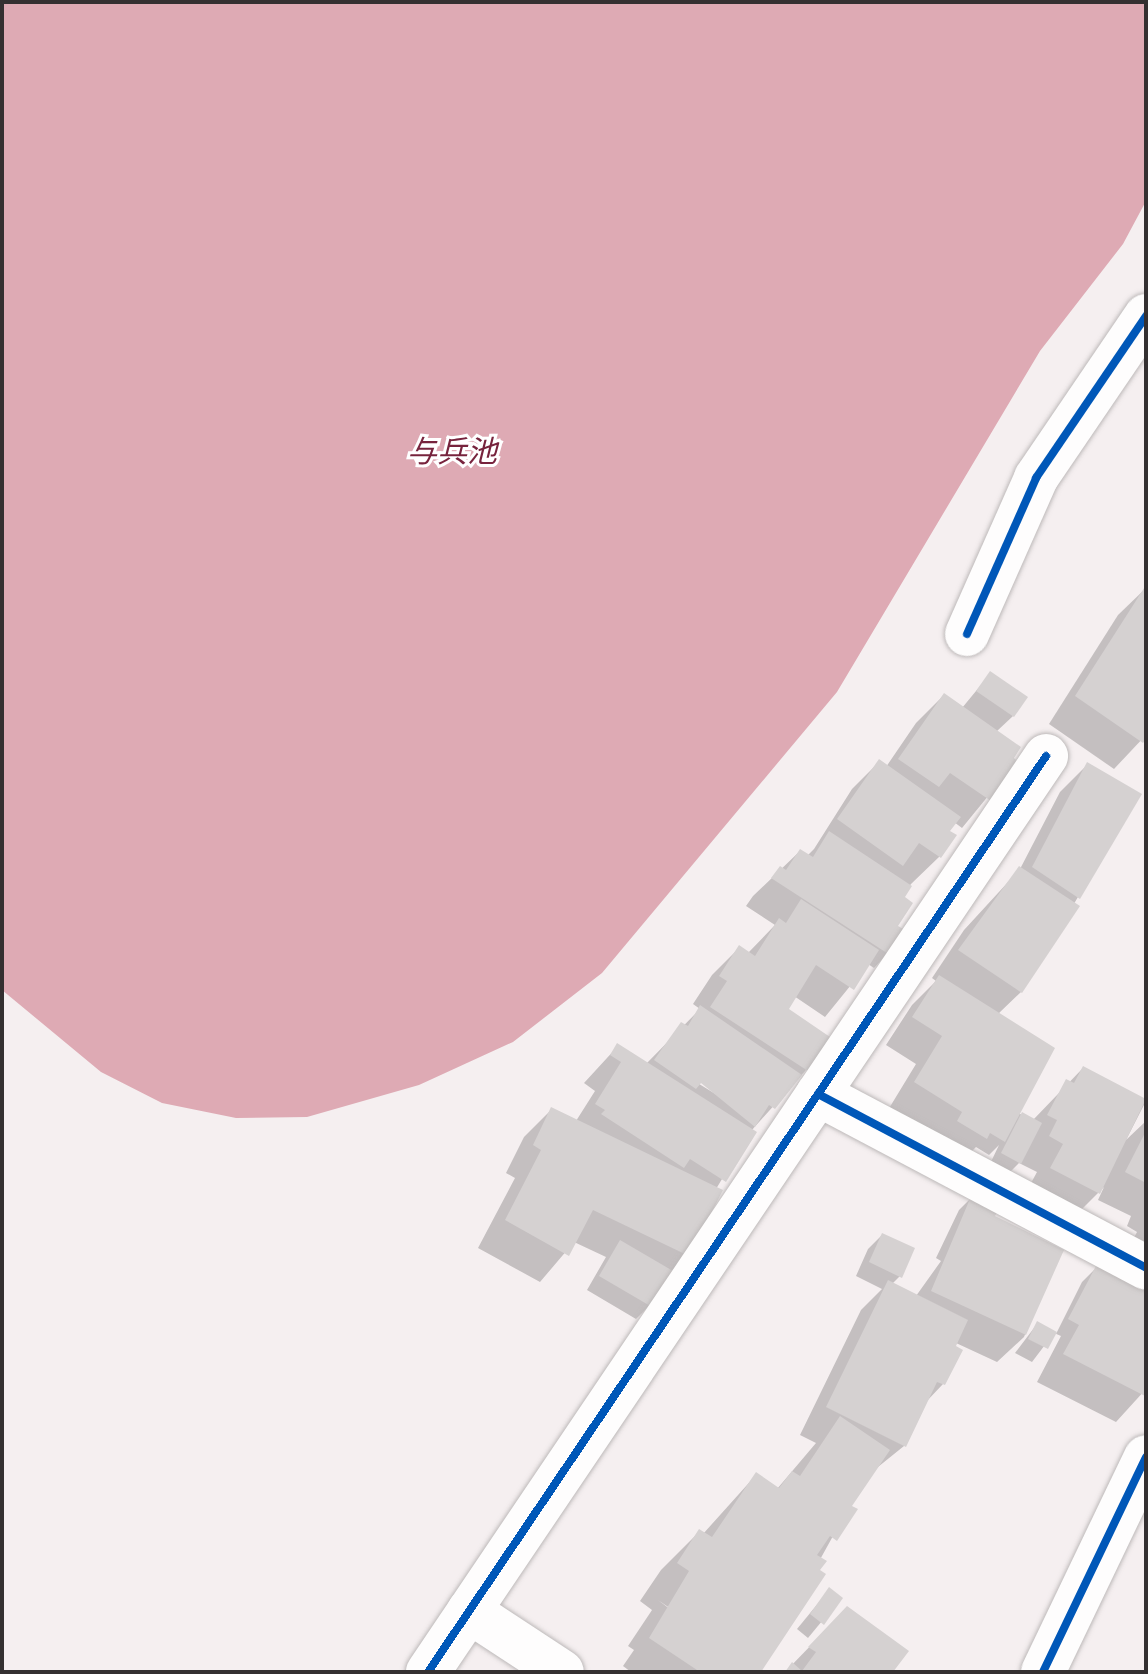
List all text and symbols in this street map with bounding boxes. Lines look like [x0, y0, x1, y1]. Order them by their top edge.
water label: 与兵池 [407, 434, 497, 470]

